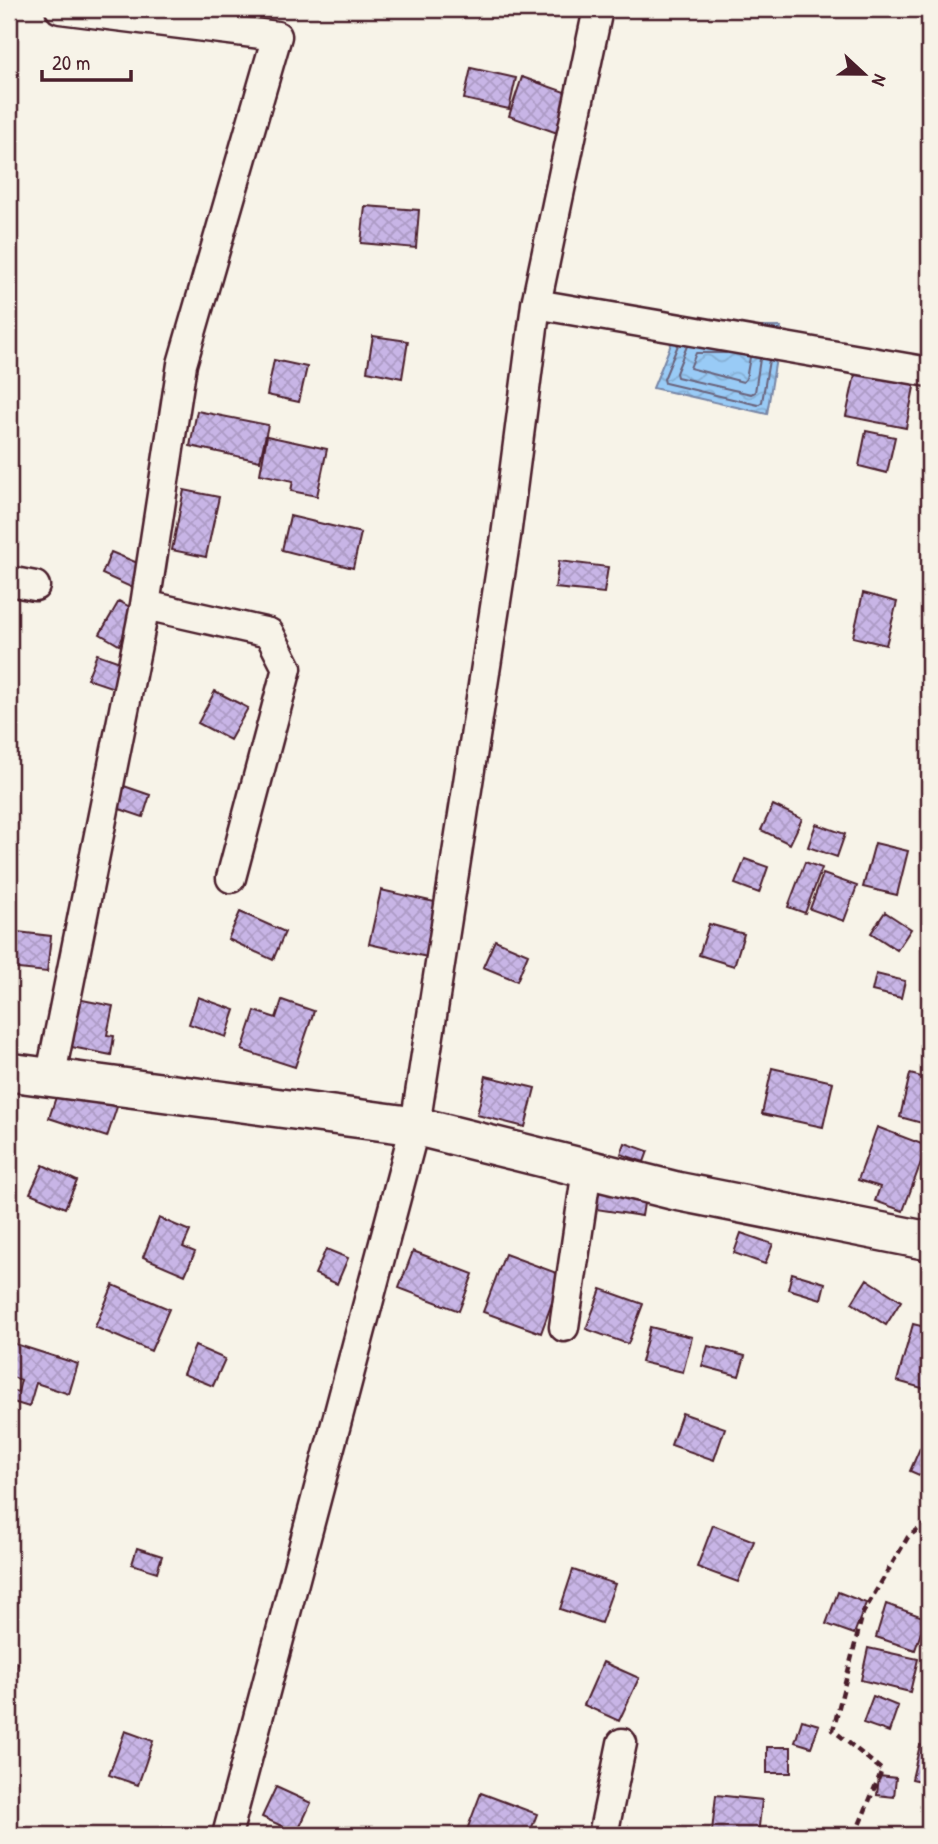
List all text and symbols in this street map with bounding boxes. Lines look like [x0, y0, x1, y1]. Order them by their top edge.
scale bar [42, 38, 131, 82]
north arrow [830, 38, 900, 108]
text: 20 m [52, 48, 90, 77]
text: N [866, 71, 894, 90]

